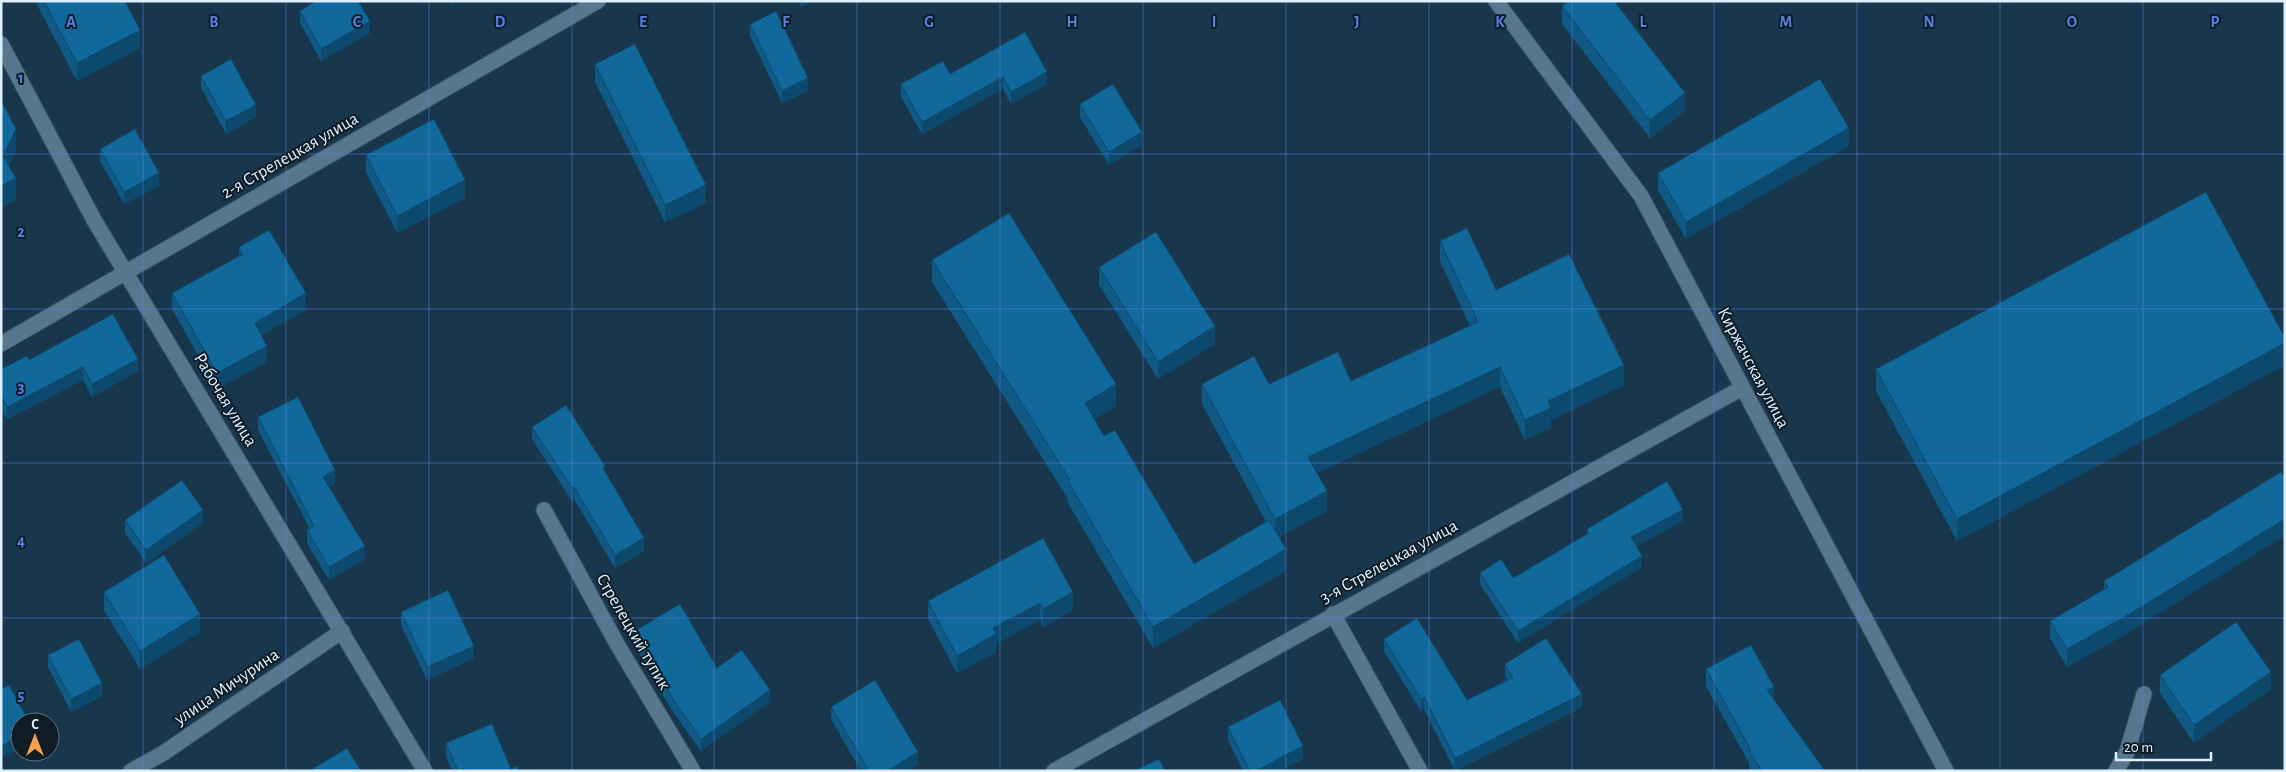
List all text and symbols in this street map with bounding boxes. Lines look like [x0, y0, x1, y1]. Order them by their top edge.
text: A [66, 14, 76, 30]
text: B [209, 14, 219, 30]
text: C [353, 14, 362, 30]
text: D [495, 14, 506, 30]
text: E [639, 14, 647, 30]
text: F [782, 14, 790, 30]
text: G [924, 14, 934, 30]
text: H [1066, 14, 1078, 30]
text: I [1212, 14, 1216, 30]
text: J [1354, 14, 1360, 30]
text: K [1495, 14, 1505, 30]
text: L [1640, 14, 1647, 30]
text: M [1780, 14, 1792, 30]
text: N [1923, 14, 1935, 30]
text: O [2067, 14, 2077, 30]
text: P [2211, 14, 2220, 30]
text: 1 [18, 70, 24, 86]
street label: 2-я Стрелецкая улица [218, 109, 362, 203]
text: 2 [17, 224, 25, 240]
street label: Киржачская улица [1714, 305, 1792, 431]
street label: Рабочая улица [190, 350, 261, 450]
text: 3 [18, 379, 25, 395]
street label: 3-я Стрелецкая улица [1317, 517, 1461, 607]
text: 4 [17, 533, 25, 549]
street label: Стрелецкий тупик [592, 571, 674, 694]
street label: улица Мичурина [171, 645, 283, 729]
text: 5 [18, 687, 25, 703]
north arrow [10, 712, 60, 762]
text: С [31, 718, 39, 732]
scale bar [2116, 730, 2211, 762]
text: 20 m [2124, 740, 2153, 755]

